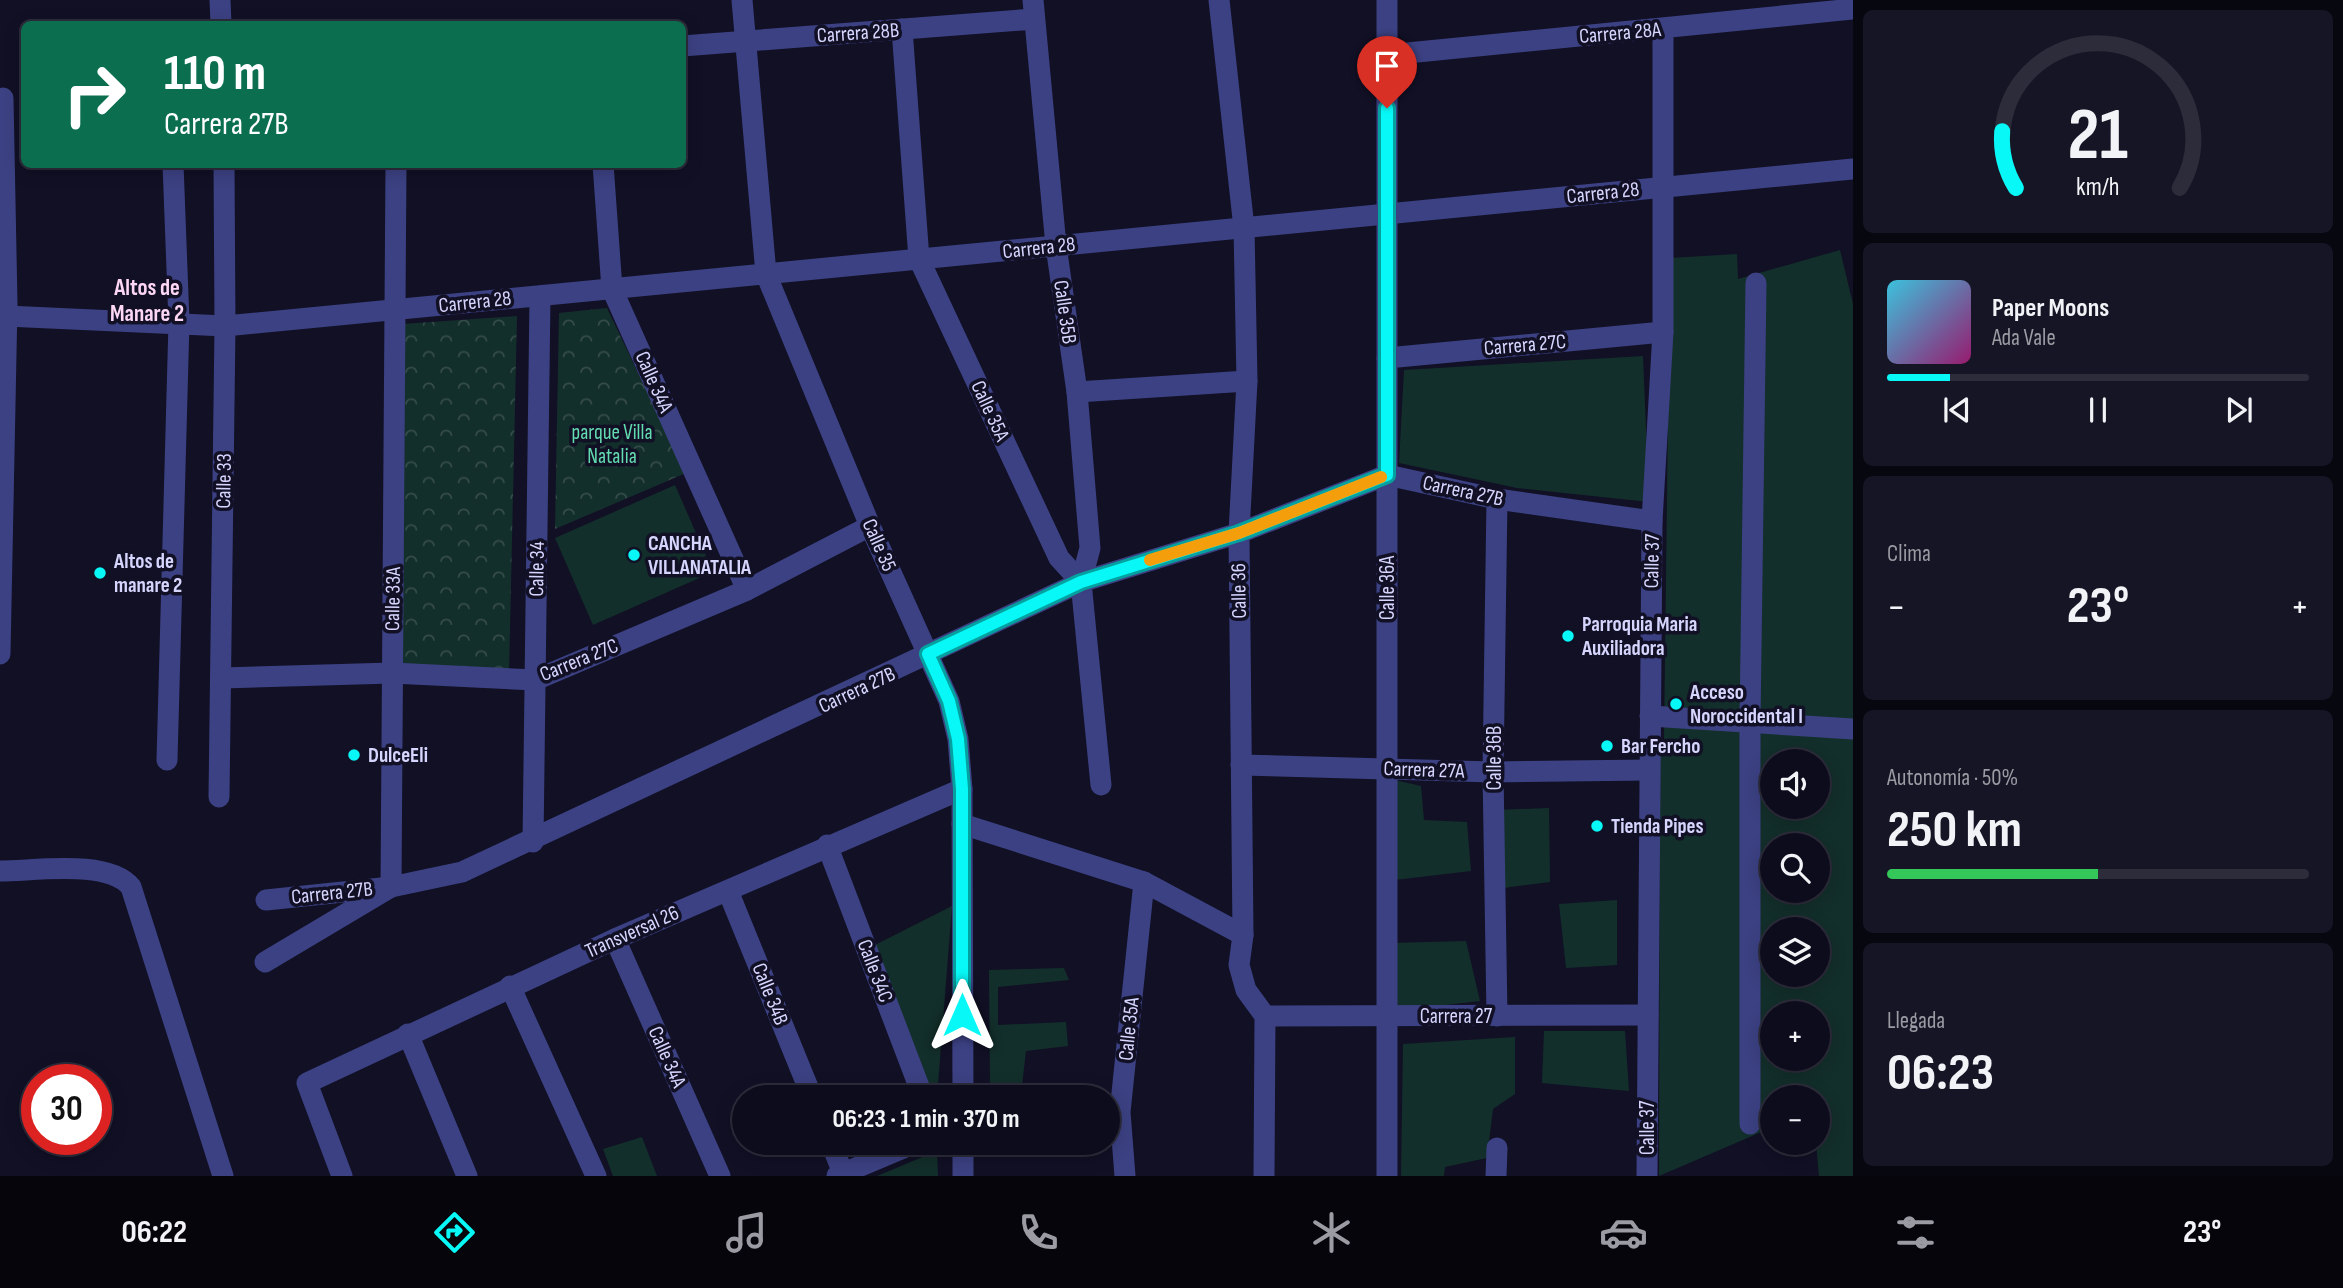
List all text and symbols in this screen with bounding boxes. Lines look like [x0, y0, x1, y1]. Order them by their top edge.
street label: Carrera 28A [1578, 17, 1663, 49]
street label: Carrera 28B [816, 18, 900, 48]
pin [1357, 36, 1417, 108]
text: 110 m [164, 45, 266, 104]
icon: arrive [1368, 47, 1406, 85]
icon: right [49, 49, 140, 140]
text: 21 [2068, 92, 2128, 180]
text: Carrera 27B [164, 105, 289, 144]
text: km/h [2076, 171, 2120, 202]
street label: Carrera 28 [1565, 177, 1641, 209]
street label: Carrera 28 [1001, 232, 1077, 264]
district label: Altos de Manare 2 [110, 274, 184, 328]
street label: Calle 35B [1048, 279, 1082, 345]
street label: Carrera 28 [437, 286, 513, 318]
text: Paper Moons [1992, 293, 2109, 324]
text: Ada Vale [1992, 324, 2056, 352]
street label: Carrera 27C [1483, 329, 1567, 361]
street label: Calle 34A [630, 348, 679, 417]
street label: Calle 35A [965, 377, 1015, 446]
icon: previous [1938, 391, 1976, 429]
icon: pause [2079, 391, 2117, 429]
icon: next [2220, 391, 2258, 429]
park label: parque Villa Natalia [572, 420, 653, 469]
street label: Calle 33 [211, 453, 237, 509]
street label: Carrera 27B [1420, 470, 1506, 512]
street label: Calle 35 [856, 515, 902, 575]
place label: CANCHA VILLANATALIA [648, 531, 752, 580]
street label: Calle 37 [1639, 533, 1665, 589]
text: Clima [1887, 540, 1931, 568]
street label: Calle 34 [524, 541, 550, 597]
marker: CANCHA VILLANATALIA [626, 547, 642, 563]
place label: Altos de manare 2 [113, 549, 182, 598]
street label: Calle 36A [1375, 555, 1400, 620]
street label: Calle 36 [1226, 563, 1252, 619]
marker: Altos de manare 2 [92, 565, 108, 581]
street label: Calle 33A [380, 566, 406, 631]
text: 23° [2067, 575, 2129, 638]
text: − [1887, 585, 1906, 630]
text: + [2290, 585, 2309, 630]
place label: Parroquia Maria Auxiliadora [1581, 612, 1697, 661]
marker: Parroquia Maria Auxiliadora [1560, 628, 1576, 644]
street label: Carrera 27C [536, 633, 622, 687]
street label: Carrera 27B [815, 661, 899, 719]
place label: Acceso Noroccidental I [1689, 680, 1803, 729]
marker: Acceso Noroccidental I [1668, 696, 1684, 712]
street label: Calle 36B [1482, 726, 1507, 790]
place label: Bar Fercho [1621, 734, 1700, 759]
marker: Bar Fercho [1599, 738, 1615, 754]
place label: DulceEli [368, 743, 428, 768]
marker: DulceEli [346, 747, 362, 763]
map controls [1760, 749, 1830, 1155]
button: sound [1760, 749, 1830, 819]
street label: Carrera 27A [1383, 756, 1466, 784]
text: Autonomía · 50% [1887, 764, 2018, 792]
text: 250 km [1887, 799, 2022, 862]
place label: Tienda Pipes [1611, 814, 1704, 839]
marker: Tienda Pipes [1589, 818, 1605, 834]
button: search [1760, 833, 1830, 903]
street label: Carrera 27B [290, 876, 374, 910]
street label: Transversal 26 [581, 900, 683, 964]
button: layers [1760, 917, 1830, 987]
street label: Calle 34C [852, 936, 898, 1006]
street label: Calle 34B [746, 959, 794, 1029]
position arrow [925, 978, 999, 1052]
street label: Calle 35A [1113, 995, 1145, 1062]
button: + [1760, 1001, 1830, 1071]
street label: Carrera 27 [1420, 1004, 1493, 1029]
text: Llegada [1887, 1007, 1945, 1035]
street label: Calle 34A [643, 1023, 692, 1092]
text: 06:23 [1887, 1042, 1994, 1105]
speed limit sign: 30 [21, 1064, 112, 1155]
button: − [1760, 1085, 1830, 1155]
street label: Calle 37 [1635, 1100, 1660, 1155]
text: 06:23 · 1 min · 370 m [832, 1104, 1020, 1135]
icon: directions [430, 1208, 479, 1257]
icon: music [722, 1208, 771, 1257]
icon: phone [1014, 1208, 1063, 1257]
icon: climate [1307, 1208, 1356, 1257]
icon: car [1599, 1208, 1648, 1257]
icon: filters [1891, 1208, 1940, 1257]
text: 06:22 [122, 1213, 187, 1252]
text: 23° [2183, 1213, 2221, 1252]

